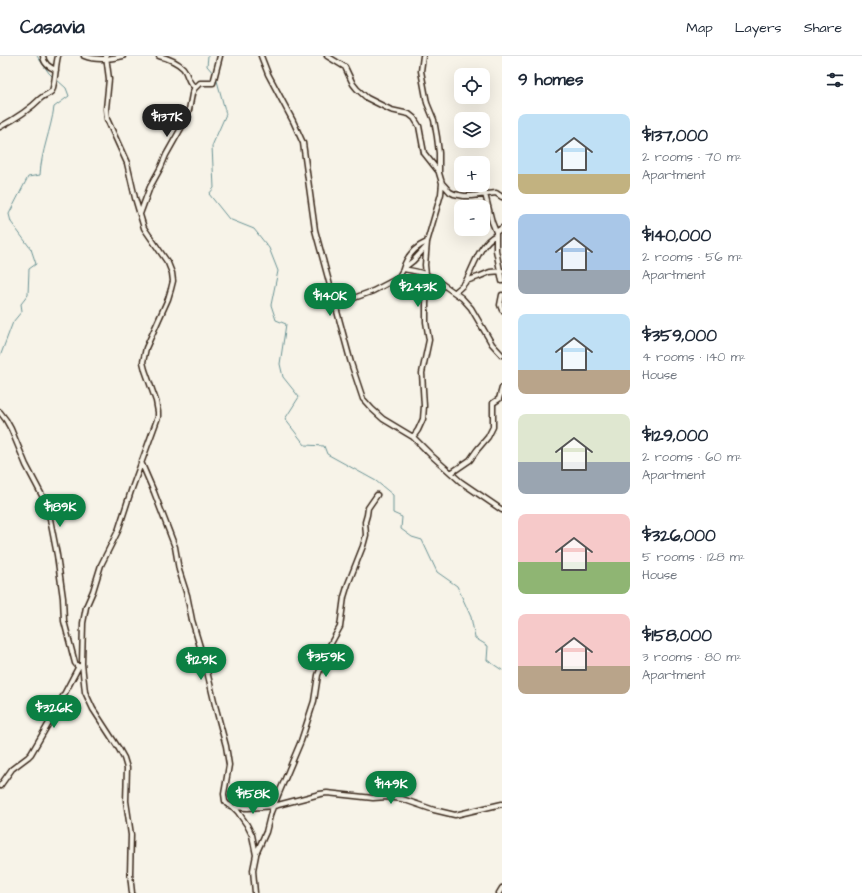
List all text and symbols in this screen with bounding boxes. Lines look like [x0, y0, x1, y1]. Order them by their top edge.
text: Casavia [20, 14, 85, 41]
text: Map [686, 18, 713, 38]
text: Layers [735, 18, 782, 38]
text: Share [804, 18, 842, 38]
map controls [454, 68, 490, 236]
button: locate [454, 68, 490, 104]
text: 9 homes [518, 68, 583, 92]
icon: filters [824, 69, 846, 91]
pin: $137K [139, 104, 195, 138]
text: $137K [151, 108, 183, 126]
button: layers [454, 112, 490, 148]
text: $137,000 [642, 124, 708, 148]
icon: home [550, 130, 598, 178]
text: 2 rooms · 70 m² [642, 148, 742, 166]
button: + [454, 156, 490, 192]
text: Apartment [642, 166, 706, 184]
button: − [454, 200, 490, 236]
text: $140,000 [642, 224, 711, 248]
icon: home [550, 230, 598, 278]
text: 2 rooms · 56 m² [642, 248, 743, 266]
text: Apartment [642, 266, 706, 284]
pin: $243K [390, 274, 446, 308]
text: $243K [399, 278, 437, 296]
pin: $140K [302, 283, 358, 317]
text: $140K [313, 287, 347, 305]
text: $359,000 [642, 324, 717, 348]
icon: home [550, 330, 598, 378]
text: 4 rooms · 140 m² [642, 348, 746, 366]
text: House [642, 366, 677, 384]
text: $129,000 [642, 424, 708, 448]
icon: home [550, 430, 598, 478]
text: 2 rooms · 60 m² [642, 448, 742, 466]
text: Apartment [642, 466, 706, 484]
pin: $189K [32, 494, 88, 528]
text: $189K [44, 498, 76, 516]
text: $326,000 [642, 524, 716, 548]
icon: home [550, 530, 598, 578]
text: 5 rooms · 128 m² [642, 548, 745, 566]
text: House [642, 566, 677, 584]
text: $158,000 [642, 624, 712, 648]
icon: home [550, 630, 598, 678]
pin: $359K [298, 644, 354, 678]
pin: $129K [173, 647, 229, 681]
text: $359K [307, 648, 345, 666]
text: 3 rooms · 80 m² [642, 648, 741, 666]
text: $129K [185, 651, 217, 669]
text: Apartment [642, 666, 706, 684]
pin: $326K [26, 695, 82, 729]
text: $326K [35, 699, 73, 717]
pin: $149K [363, 771, 419, 805]
text: $149K [374, 775, 408, 793]
pin: $158K [225, 781, 281, 815]
text: $158K [236, 785, 270, 803]

